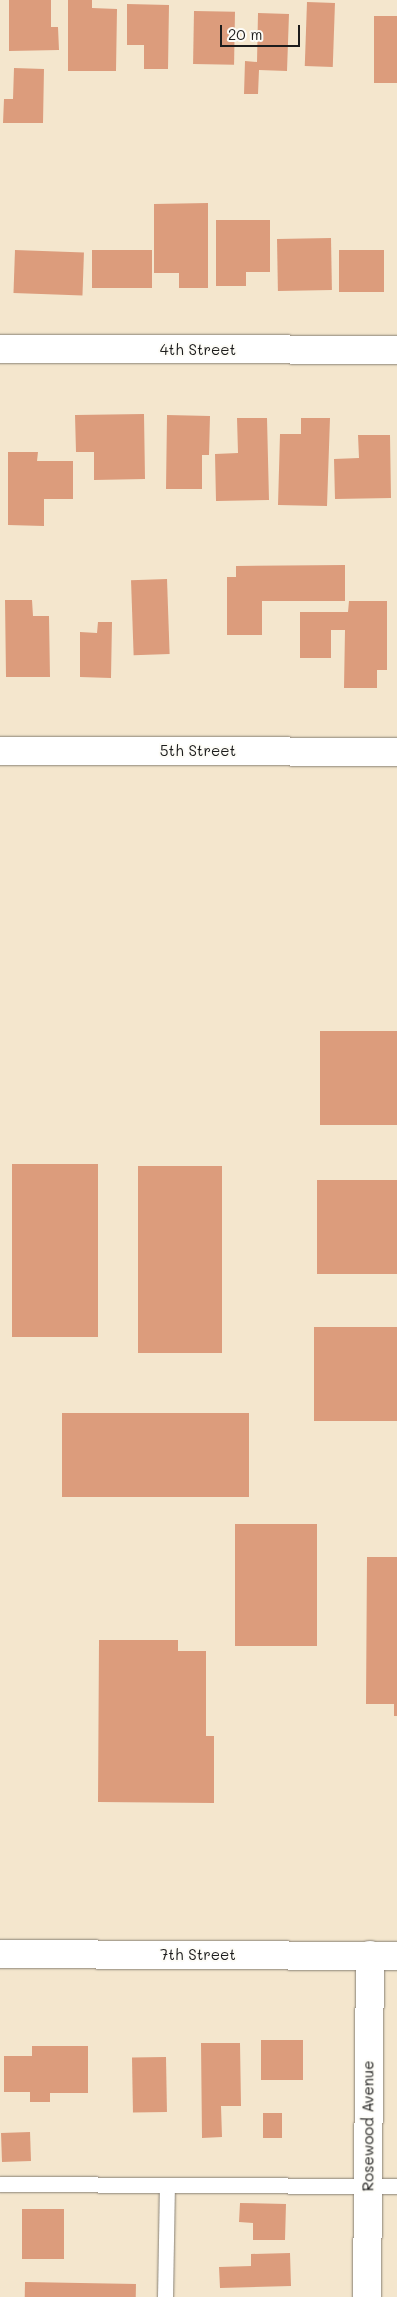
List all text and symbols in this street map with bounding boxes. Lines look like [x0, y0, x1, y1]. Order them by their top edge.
scale bar [222, 15, 302, 47]
text: 20 m [228, 24, 262, 44]
street label: 4th Street [160, 341, 236, 359]
street label: 5th Street [160, 742, 236, 760]
street label: 7th Street [160, 1946, 236, 1964]
street label: Rosewood Avenue [359, 2061, 377, 2191]

